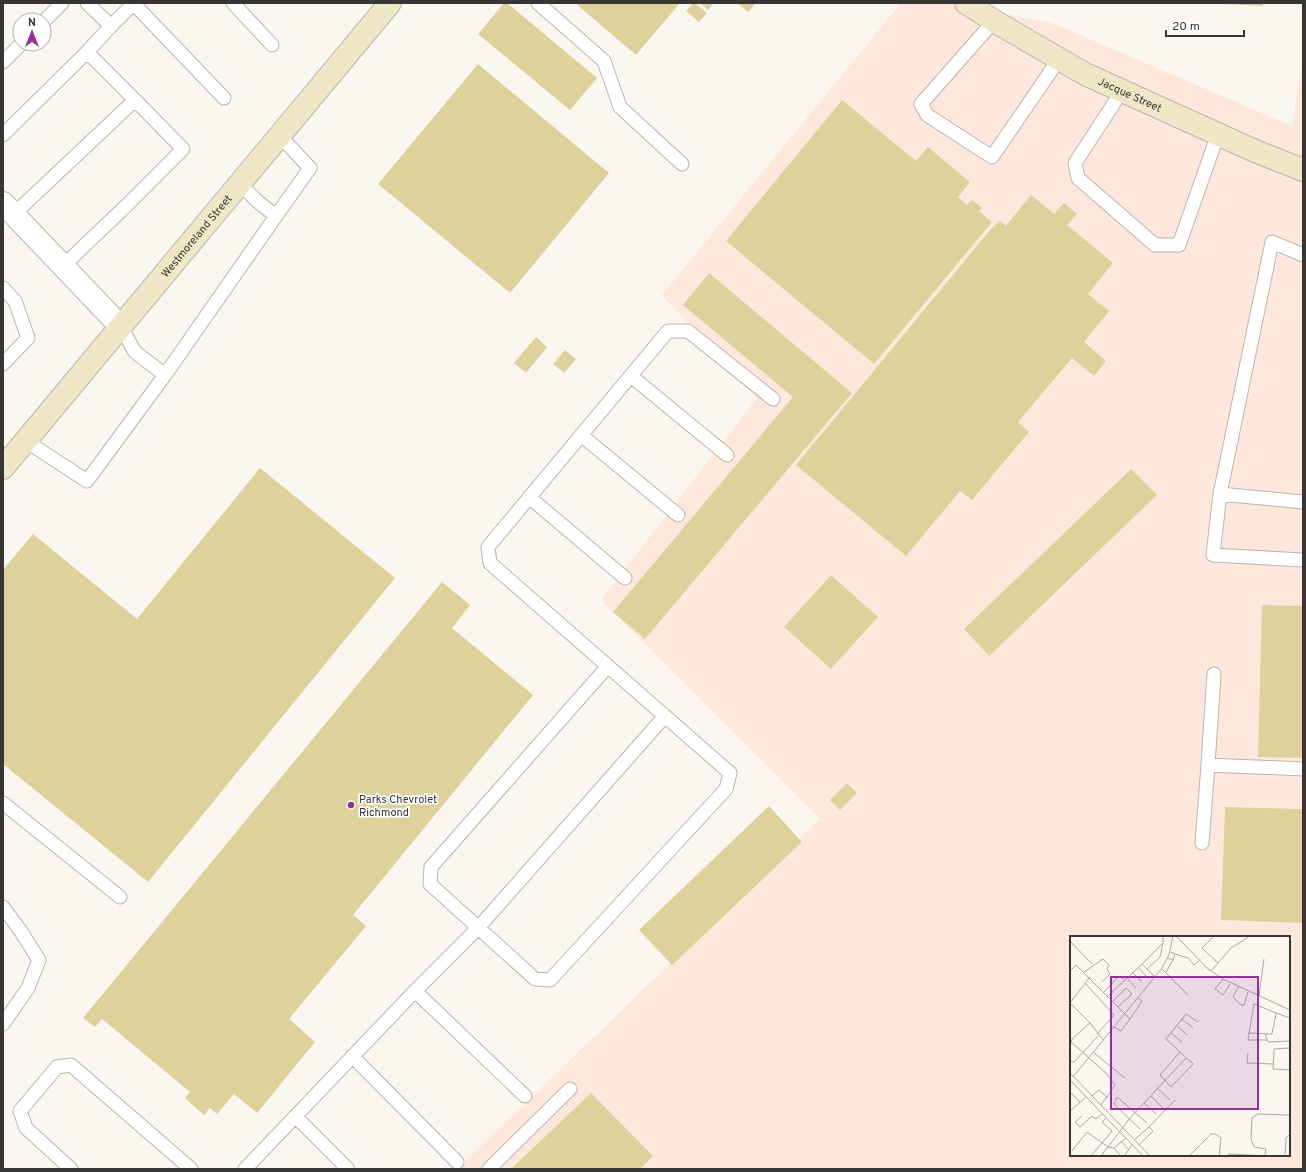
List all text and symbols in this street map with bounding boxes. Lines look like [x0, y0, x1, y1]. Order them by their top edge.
north arrow [12, 12, 52, 52]
scale bar [1166, 12, 1244, 38]
text: N [28, 16, 36, 30]
text: 20 m [1172, 19, 1200, 35]
street label: Jacque Street [1095, 75, 1164, 116]
street label: Westmoreland Street [158, 192, 235, 281]
place label: Parks Chevrolet Richmond [359, 793, 437, 820]
marker: Parks Chevrolet Richmond [346, 800, 356, 810]
inset map [1070, 936, 1290, 1156]

